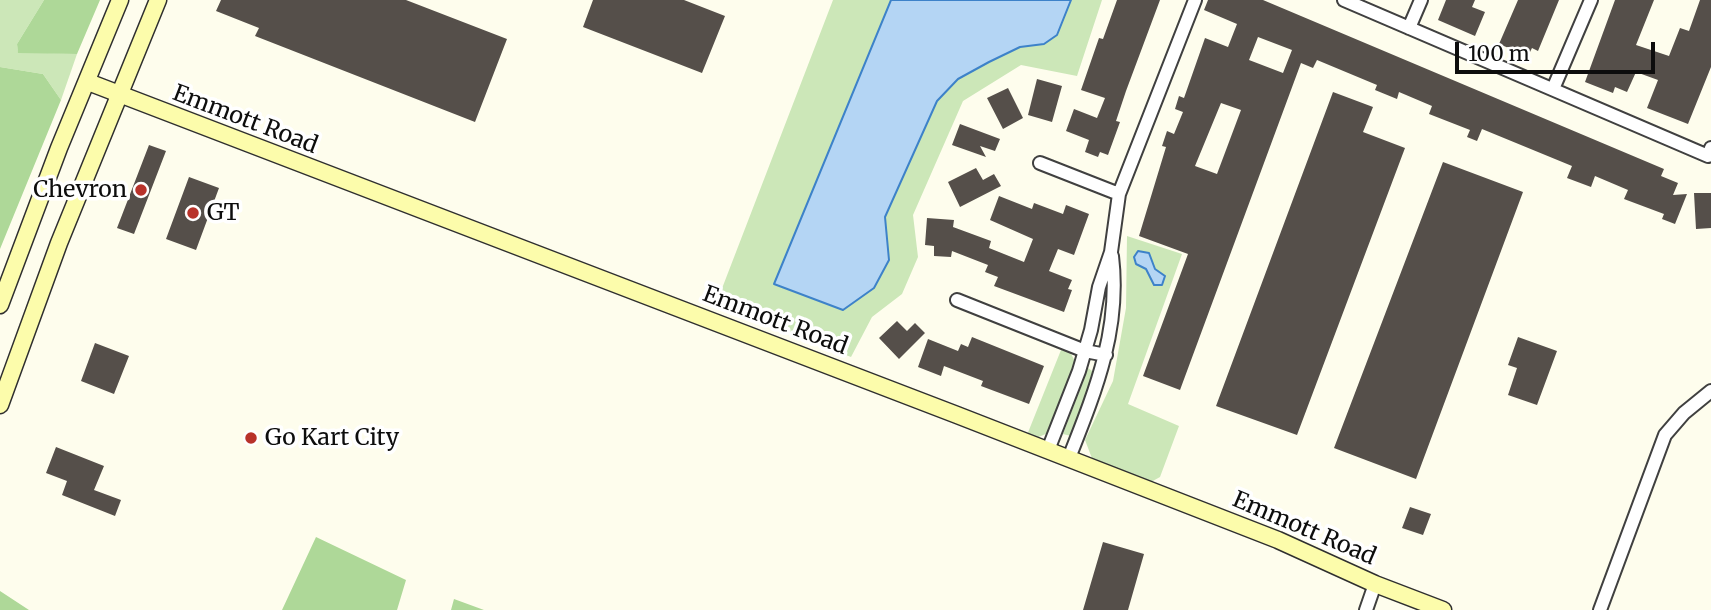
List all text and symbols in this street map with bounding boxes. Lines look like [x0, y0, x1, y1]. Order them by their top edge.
scale bar [1459, 28, 1658, 72]
text: 100 m [1468, 40, 1530, 67]
street label: Emmott Road [169, 80, 321, 160]
place label: Chevron [33, 176, 127, 204]
marker: Chevron [133, 182, 149, 198]
place label: GT [207, 199, 240, 227]
marker: GT [185, 205, 201, 221]
street label: Emmott Road [699, 281, 851, 361]
place label: Go Kart City [265, 424, 399, 452]
marker: Go Kart City [243, 430, 259, 446]
street label: Emmott Road [1228, 486, 1380, 572]

